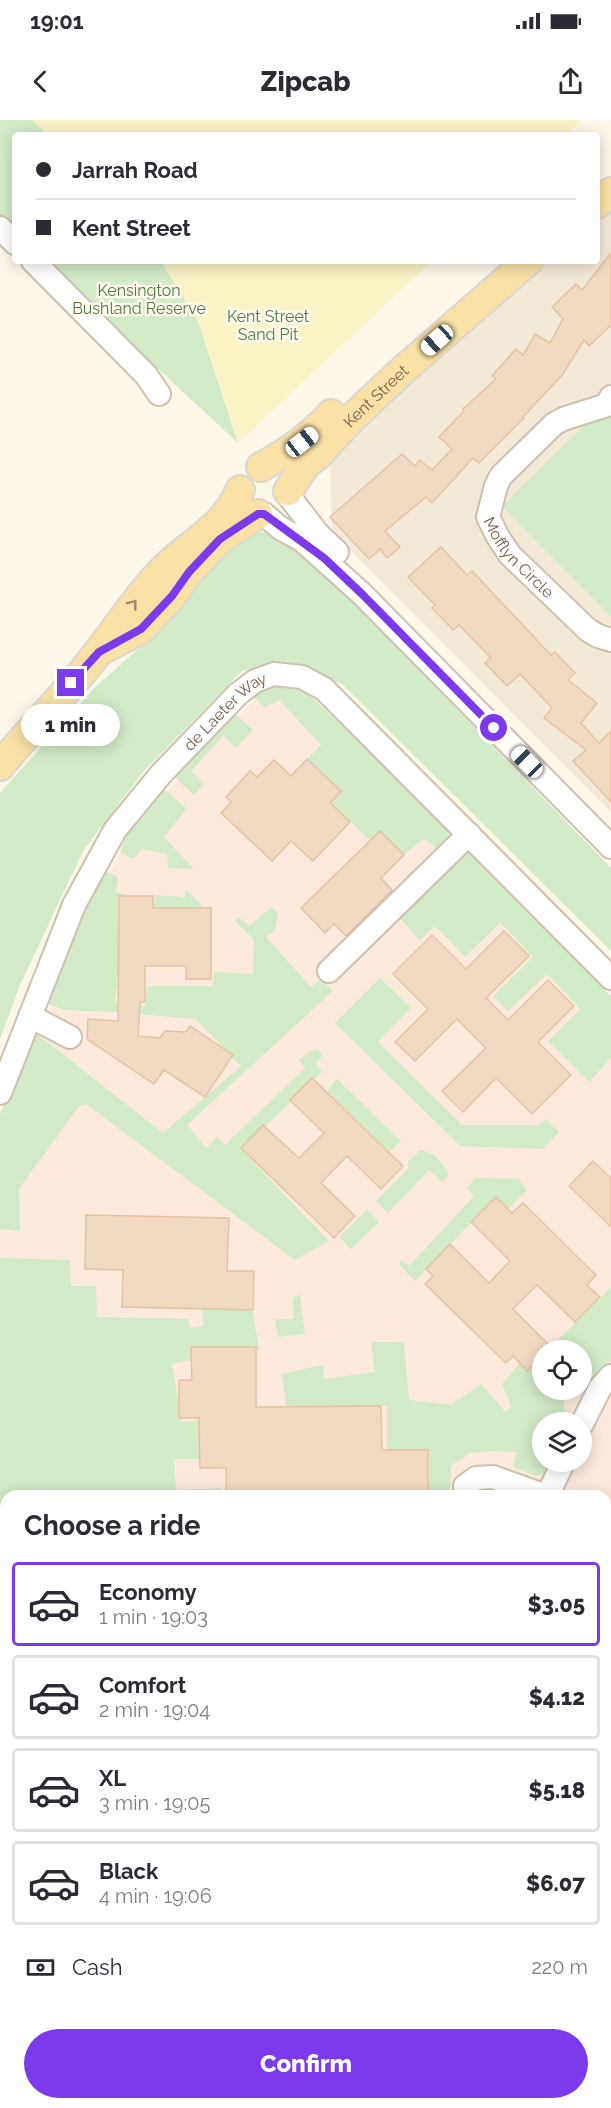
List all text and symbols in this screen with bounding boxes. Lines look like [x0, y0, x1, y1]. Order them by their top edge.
text: 19:01 [30, 8, 84, 34]
icon: back [24, 65, 57, 98]
icon: share [554, 65, 587, 98]
text: Zipcab [261, 66, 350, 97]
text: Jarrah Road [72, 157, 198, 183]
text: Kent Street [72, 215, 191, 241]
park label: Kensington Bushland Reserve [72, 281, 206, 318]
park label: Kent Street Sand Pit [227, 307, 310, 344]
car [418, 321, 456, 359]
street label: Kent Street [339, 361, 413, 431]
car [282, 424, 322, 460]
street label: Mofflyn Circle [479, 514, 558, 602]
one-way arrow [125, 600, 136, 611]
route end [57, 669, 84, 696]
street label: de Laeter Way [180, 669, 269, 755]
callout: 1 min [22, 704, 121, 746]
text: 1 min [45, 713, 96, 737]
route start [480, 714, 507, 741]
car [508, 743, 546, 781]
map controls [532, 1340, 592, 1472]
button: locate [532, 1340, 592, 1400]
button: layers [532, 1412, 592, 1472]
text: Choose a ride [24, 1510, 200, 1541]
icon: car [27, 1577, 81, 1631]
text: Economy [99, 1579, 197, 1605]
text: $3.05 [528, 1591, 585, 1617]
text: 1 min · 19:03 [99, 1605, 208, 1629]
icon: car [27, 1670, 81, 1724]
text: Comfort [99, 1672, 186, 1698]
text: $4.12 [529, 1684, 585, 1710]
text: 2 min · 19:04 [99, 1698, 210, 1722]
icon: car [27, 1763, 81, 1817]
text: XL [99, 1765, 126, 1791]
text: $5.18 [529, 1777, 585, 1803]
text: 3 min · 19:05 [99, 1791, 210, 1815]
icon: car [27, 1856, 81, 1910]
text: Black [99, 1858, 158, 1884]
text: $6.07 [526, 1870, 585, 1896]
text: 4 min · 19:06 [99, 1884, 212, 1908]
icon: cash [24, 1951, 57, 1984]
text: Cash [72, 1954, 123, 1980]
text: 220 m [531, 1955, 588, 1979]
button: Confirm [24, 2029, 588, 2098]

